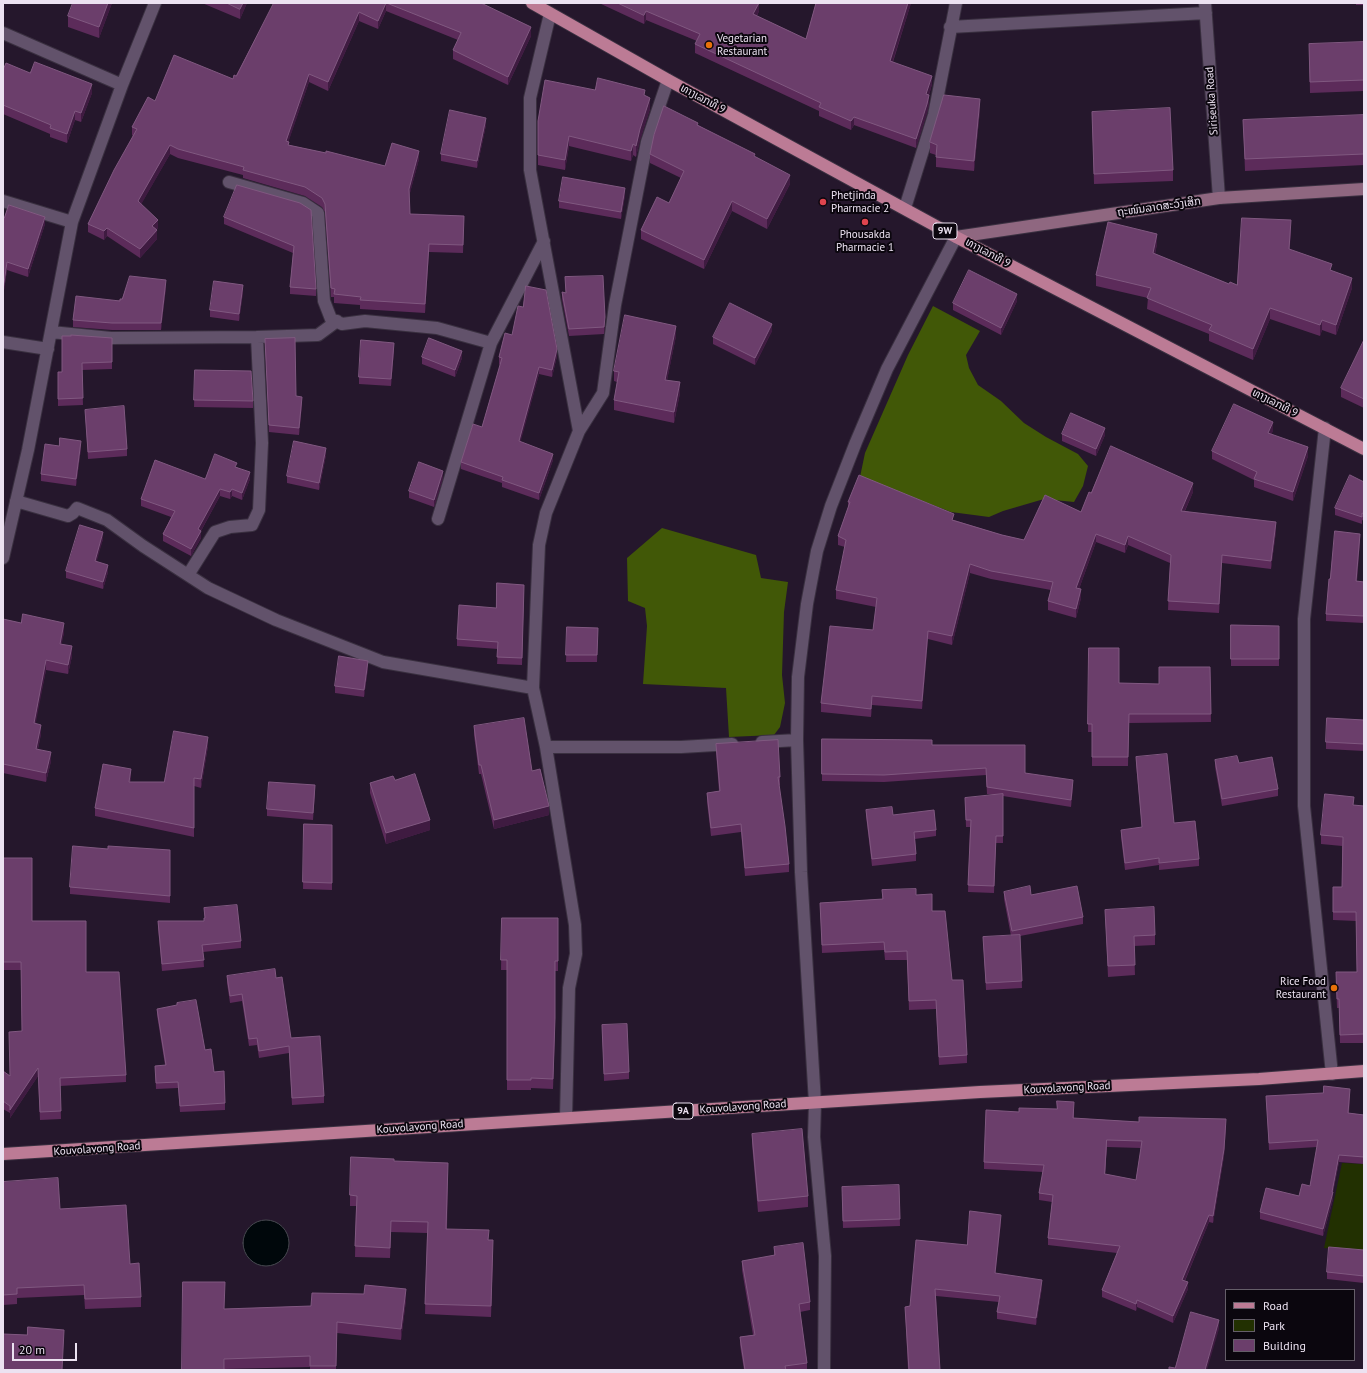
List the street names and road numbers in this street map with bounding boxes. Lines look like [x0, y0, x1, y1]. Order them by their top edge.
street label: Siriseuka Road [1203, 66, 1221, 136]
street label: ທາງເລກທີ 9 [678, 82, 728, 116]
street label: ຖະໜົນລາດສະວົງເສິກ [1116, 195, 1202, 219]
road number: 9W [933, 223, 957, 239]
street label: ທາງເລກທີ 9 [963, 236, 1013, 270]
street label: ທາງເລກທີ 9 [1250, 386, 1300, 420]
street label: Kouvolavong Road [1023, 1079, 1111, 1097]
street label: Kouvolavong Road [699, 1097, 787, 1117]
road number: 9A [673, 1103, 693, 1119]
street label: Kouvolavong Road [376, 1117, 464, 1137]
street label: Kouvolavong Road [53, 1139, 141, 1159]

